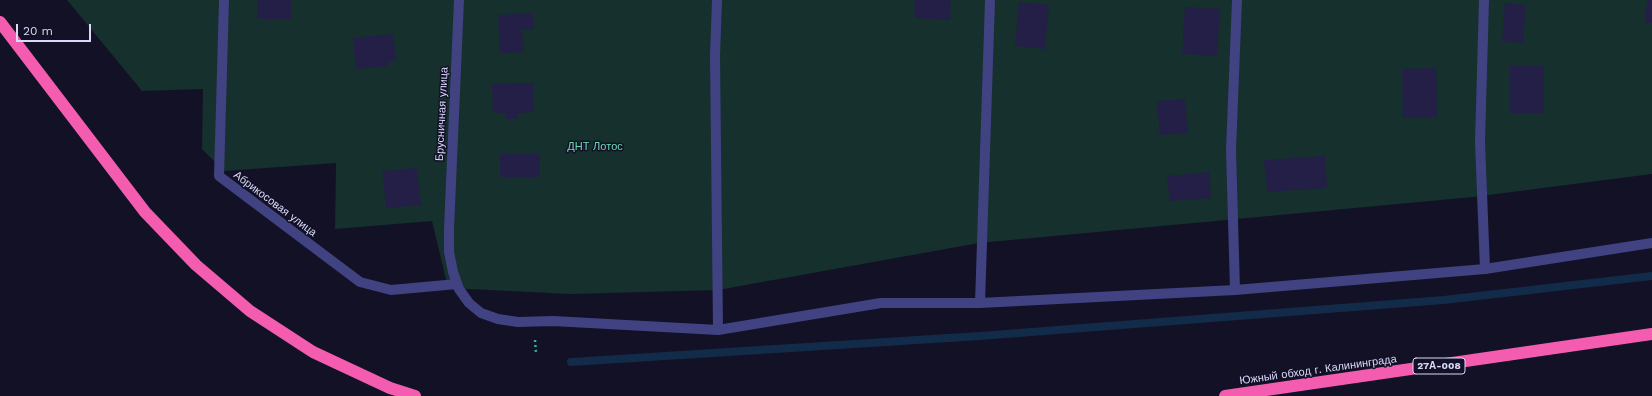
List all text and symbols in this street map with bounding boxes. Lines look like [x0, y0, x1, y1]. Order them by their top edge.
scale bar [18, 16, 93, 42]
text: 20 m [23, 24, 53, 38]
street label: Брусничная улица [433, 67, 451, 161]
park label: ДНТ Лотос [567, 140, 623, 154]
street label: Абрикосовая улица [231, 168, 319, 240]
street label: Южный обход г. Калининграда [1239, 352, 1397, 388]
road number: 27А-008 [1413, 358, 1465, 374]

